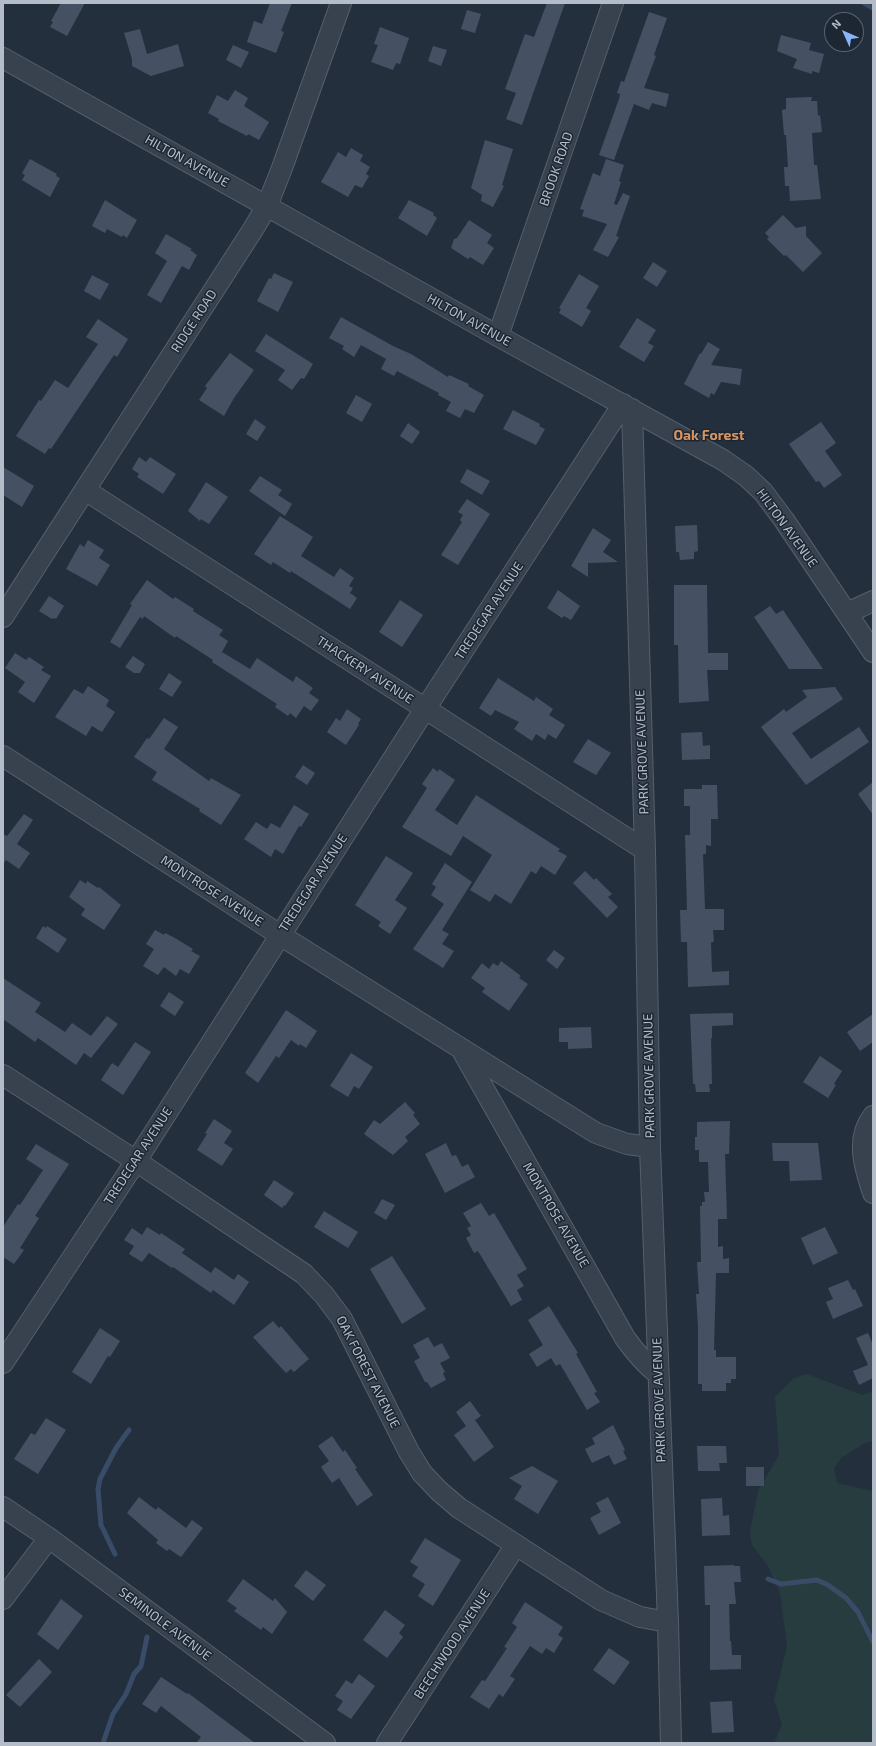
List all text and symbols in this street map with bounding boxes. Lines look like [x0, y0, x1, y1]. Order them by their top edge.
north arrow [824, 12, 864, 52]
text: N [828, 16, 843, 31]
street label: BROOK ROAD [536, 130, 576, 208]
street label: HILTON AVENUE [142, 132, 232, 190]
street label: RIDGE ROAD [168, 287, 220, 355]
street label: HILTON AVENUE [424, 291, 514, 349]
district label: Oak Forest [673, 427, 745, 443]
street label: HILTON AVENUE [753, 486, 821, 570]
street label: TREDEGAR AVENUE [451, 559, 527, 663]
street label: THACKERY AVENUE [313, 633, 417, 707]
street label: PARK GROVE AVENUE [632, 689, 652, 815]
street label: TREDEGAR AVENUE [275, 831, 351, 935]
street label: MONTROSE AVENUE [158, 852, 266, 930]
street label: PARK GROVE AVENUE [640, 1013, 658, 1139]
street label: TREDEGAR AVENUE [100, 1104, 176, 1208]
street label: MONTROSE AVENUE [520, 1160, 592, 1270]
street label: OAK FOREST AVENUE [333, 1313, 403, 1431]
street label: PARK GROVE AVENUE [649, 1337, 669, 1463]
street label: SEMINOLE AVENUE [116, 1584, 214, 1664]
street label: BEECHWOOD AVENUE [411, 1586, 493, 1702]

